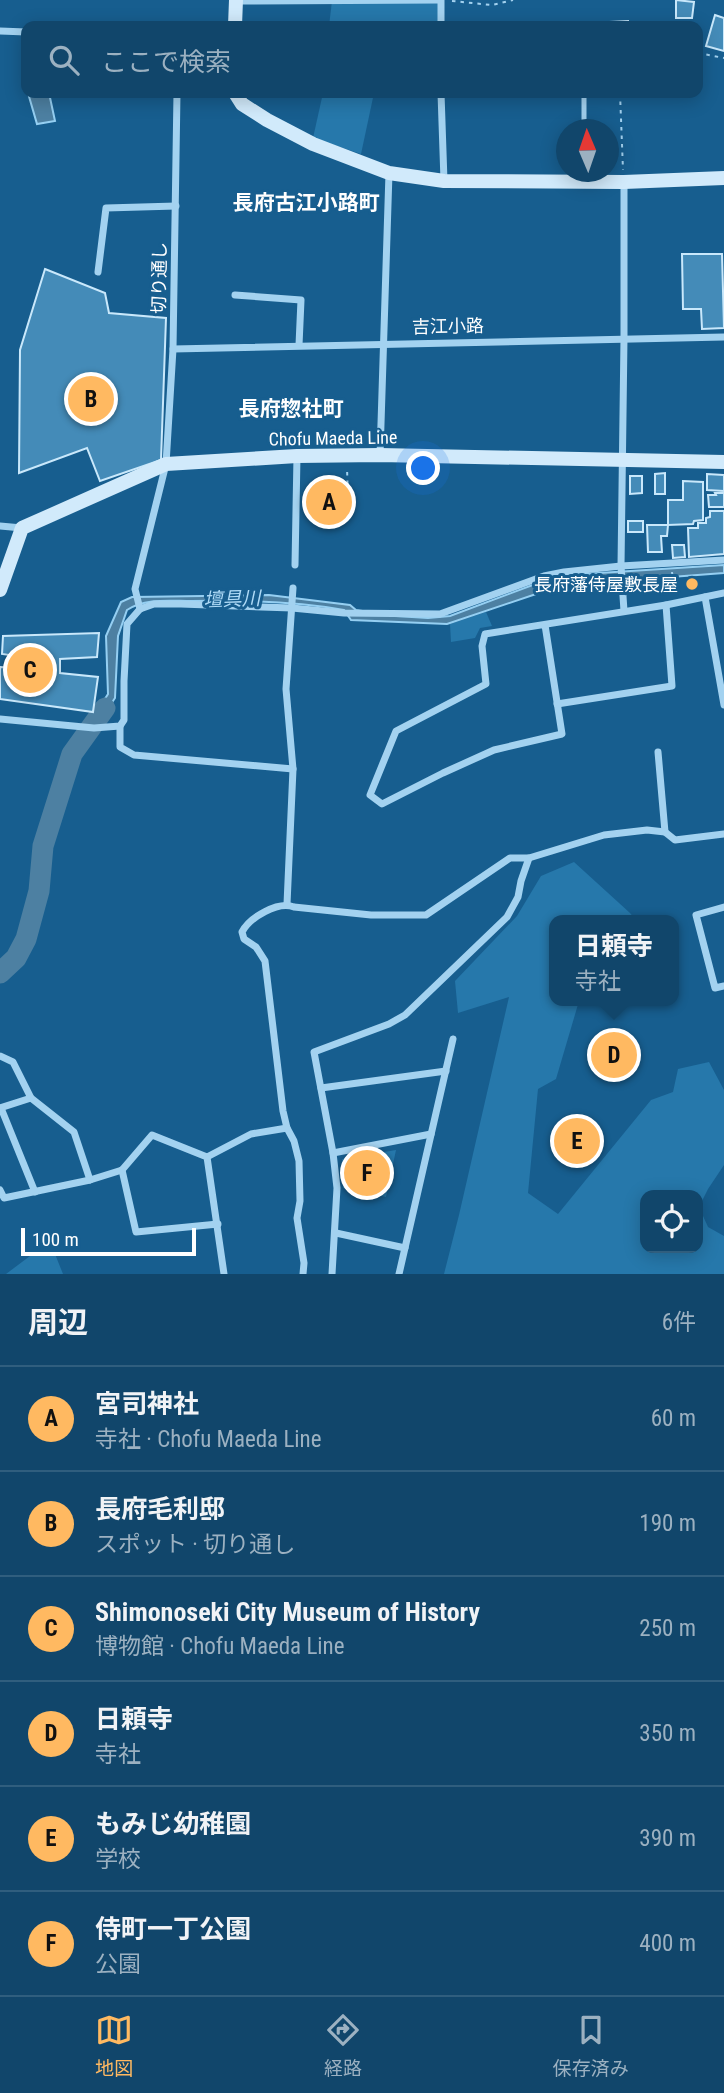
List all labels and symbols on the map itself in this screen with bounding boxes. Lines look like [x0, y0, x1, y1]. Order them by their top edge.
north arrow [556, 119, 619, 182]
district label: 長府古江小路町 [233, 191, 380, 215]
street label: 切り通し [148, 242, 170, 314]
street label: 吉江小路 [412, 315, 484, 337]
pin: B [68, 373, 114, 425]
district label: 長府惣社町 [239, 397, 344, 421]
street label: Chofu Maeda Line [268, 426, 398, 450]
your location [406, 451, 440, 485]
pin: A [306, 476, 352, 528]
place label: 長府藩侍屋敷長屋 [534, 574, 678, 595]
marker: 長府藩侍屋敷長屋 [684, 576, 700, 592]
water label: 壇具川 [203, 586, 263, 611]
pin: C [7, 644, 53, 696]
pin: D [591, 1029, 637, 1081]
pin: E [554, 1115, 600, 1167]
pin: F [344, 1147, 390, 1199]
scale bar [21, 1225, 196, 1257]

